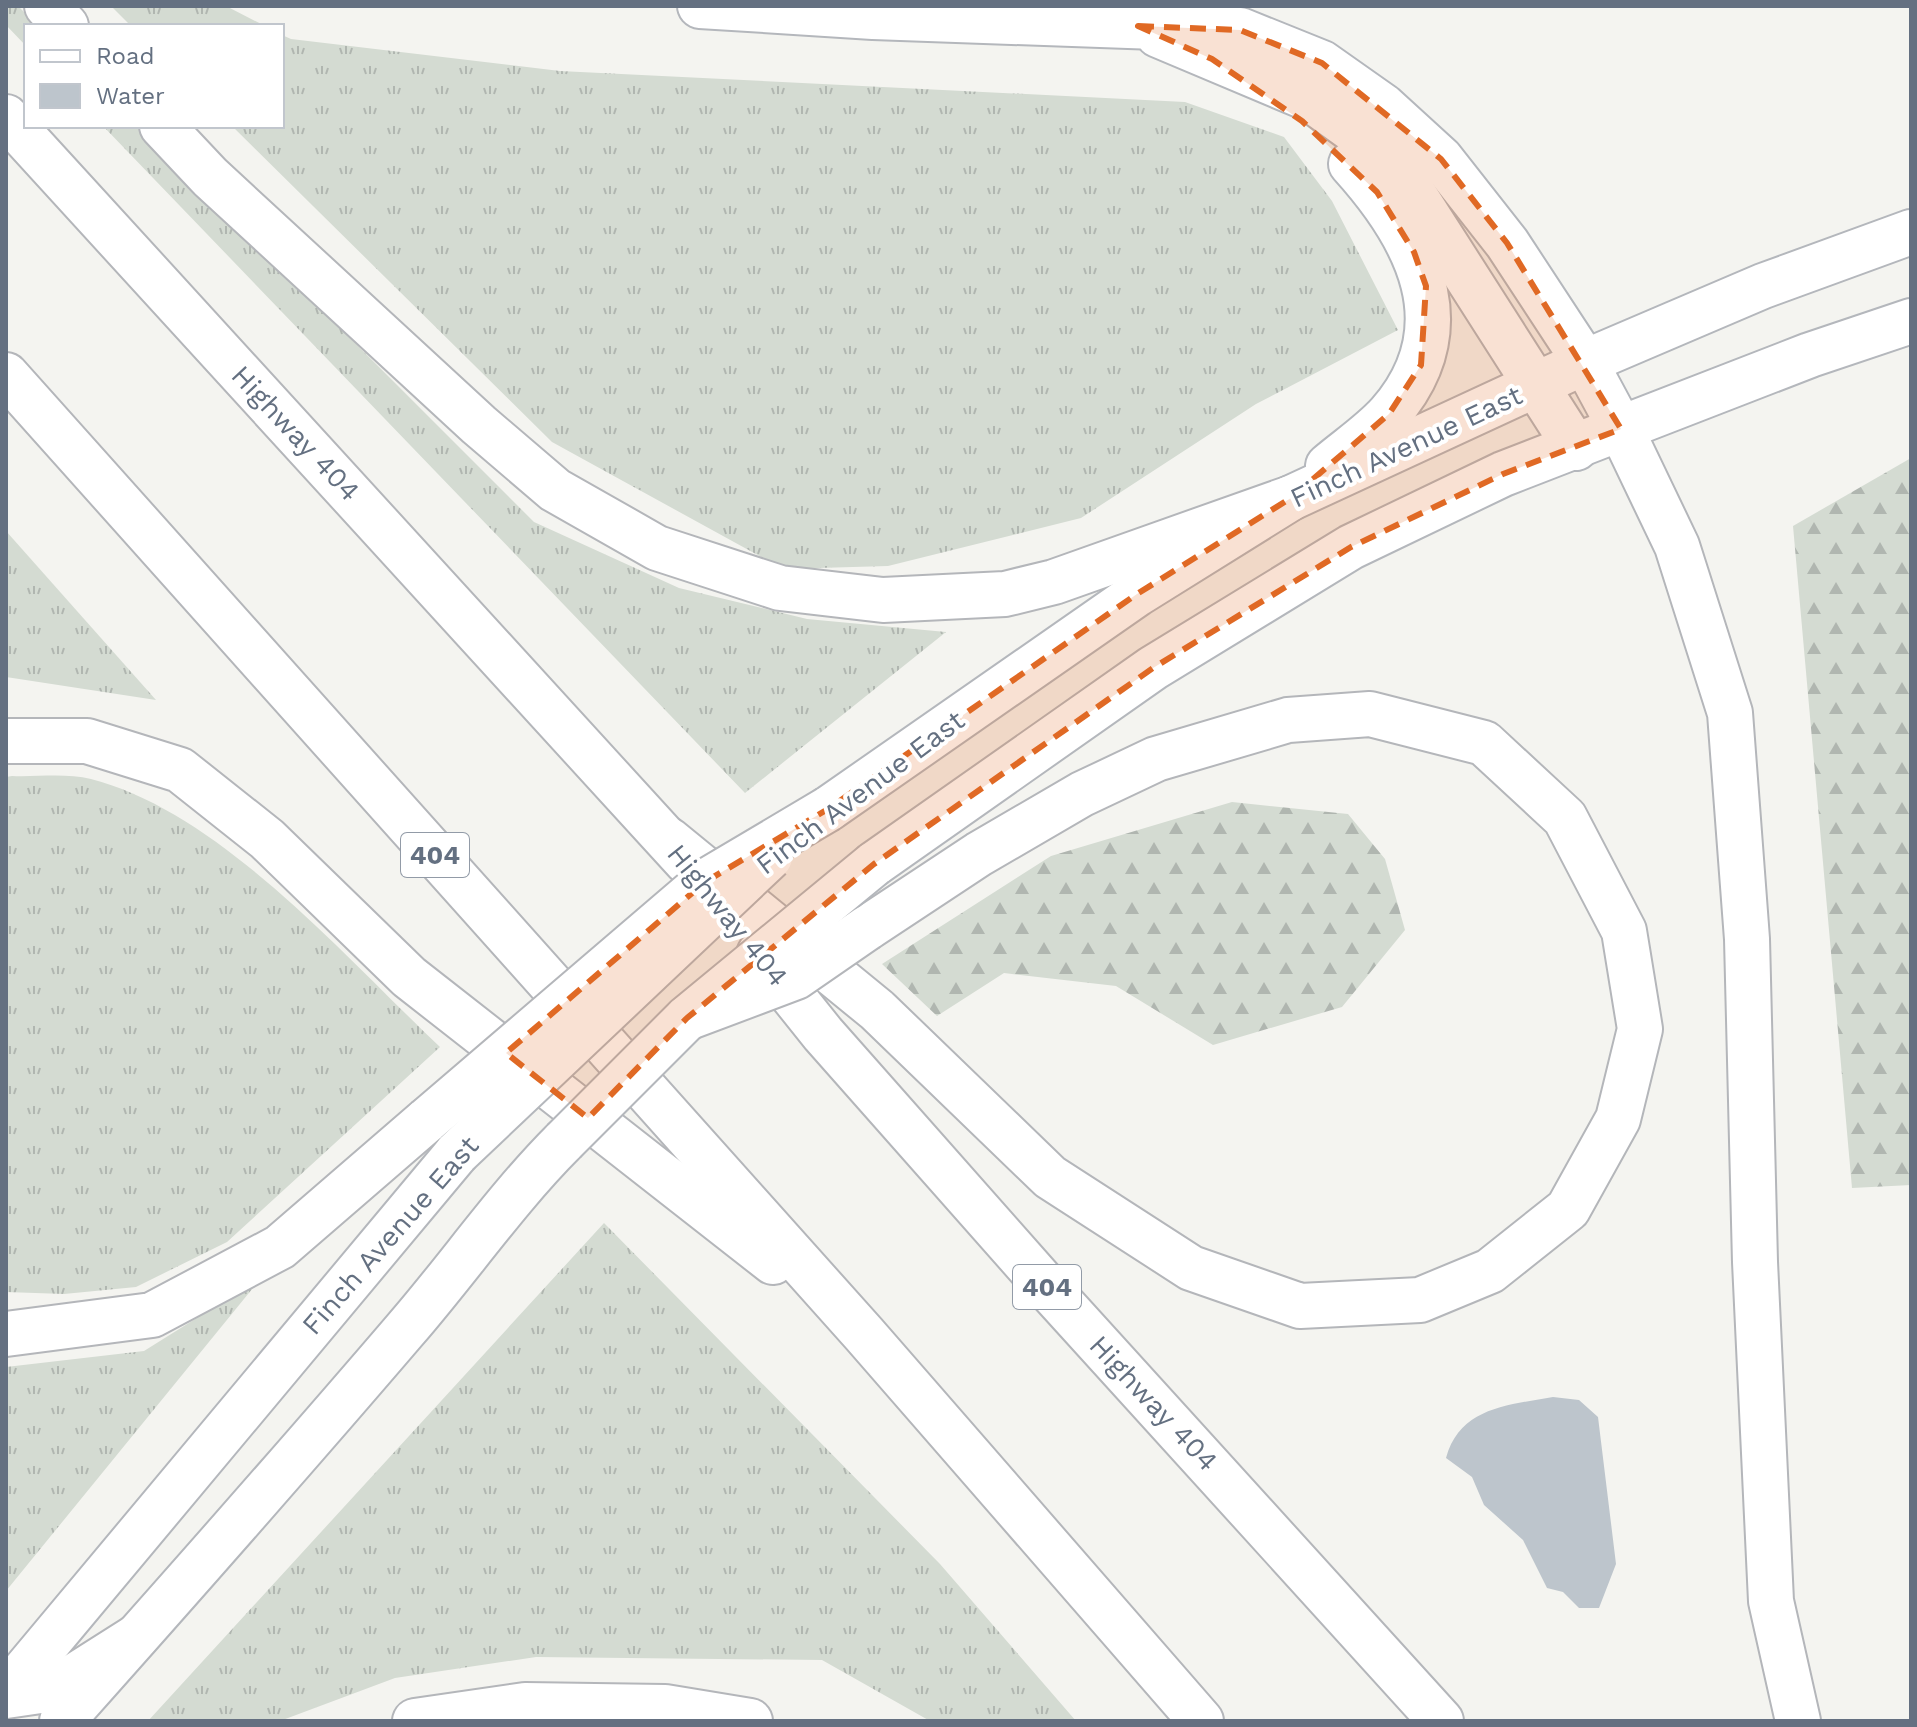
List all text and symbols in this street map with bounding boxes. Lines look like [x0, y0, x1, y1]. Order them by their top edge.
legend [24, 24, 284, 128]
text: Road [96, 42, 155, 70]
text: Water [96, 82, 165, 110]
street label: Highway 404 [225, 359, 367, 508]
street label: Finch Avenue East [1285, 378, 1528, 515]
street label: Finch Avenue East [750, 703, 971, 881]
road number: 404 [401, 833, 469, 877]
street label: Highway 404 [660, 838, 795, 993]
street label: Finch Avenue East [295, 1129, 486, 1341]
road number: 404 [1013, 1265, 1081, 1309]
street label: Highway 404 [1083, 1329, 1225, 1478]

